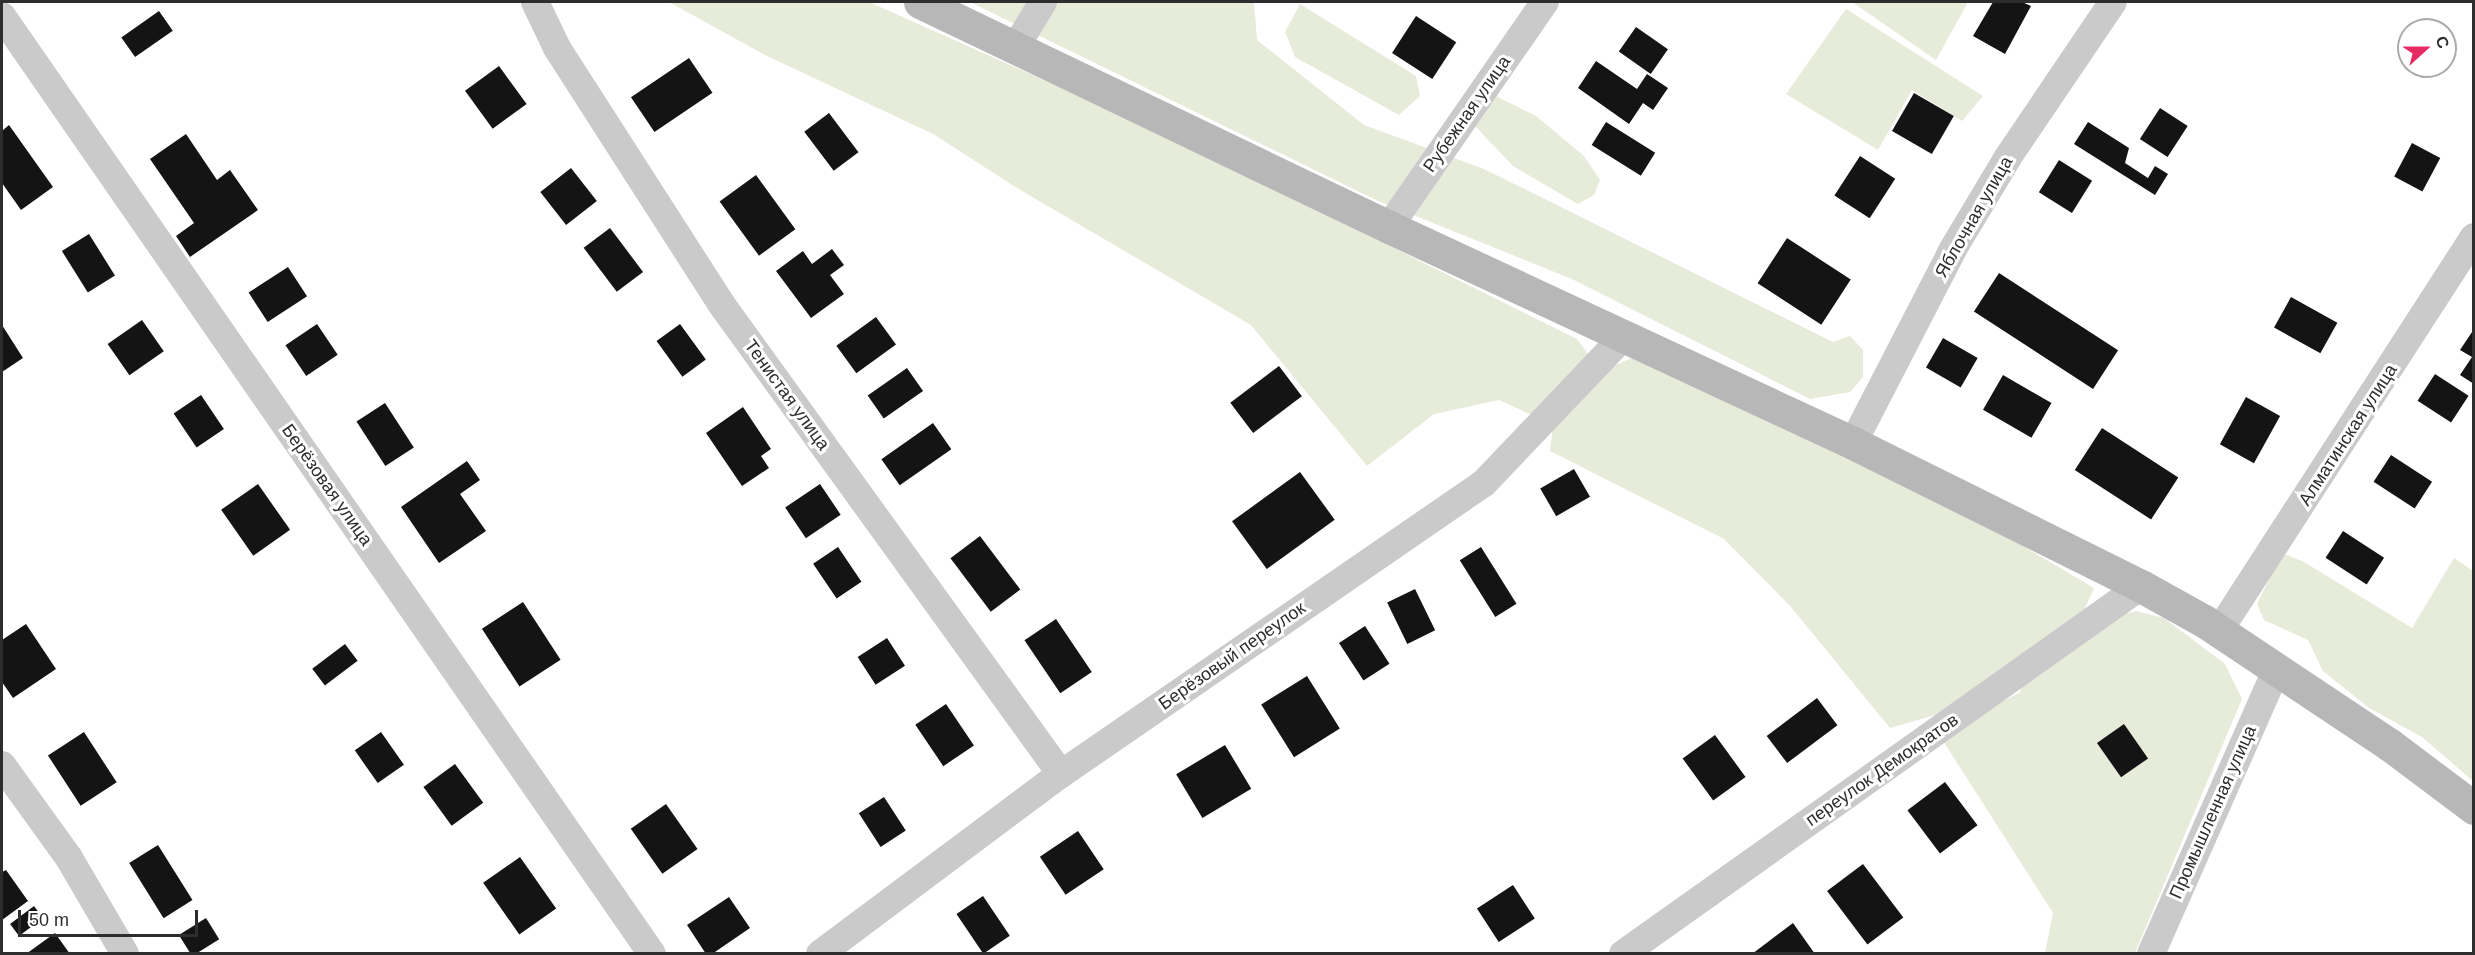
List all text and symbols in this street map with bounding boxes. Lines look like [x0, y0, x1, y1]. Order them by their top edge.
north arrow [2397, 18, 2457, 78]
text: С [2432, 34, 2452, 51]
street label: Рубежная улица [1419, 52, 1515, 176]
street label: Яблочная улица [1931, 153, 2017, 281]
street label: Тенистая улица [740, 336, 834, 454]
street label: Алматинская улица [2294, 360, 2402, 510]
street label: Берёзовая улица [277, 420, 377, 550]
street label: Берёзовый переулок [1154, 597, 1310, 715]
street label: переулок Демократов [1801, 709, 1963, 831]
street label: Промышленная улица [2165, 722, 2261, 902]
scale bar [21, 898, 201, 936]
text: 50 m [29, 910, 69, 930]

